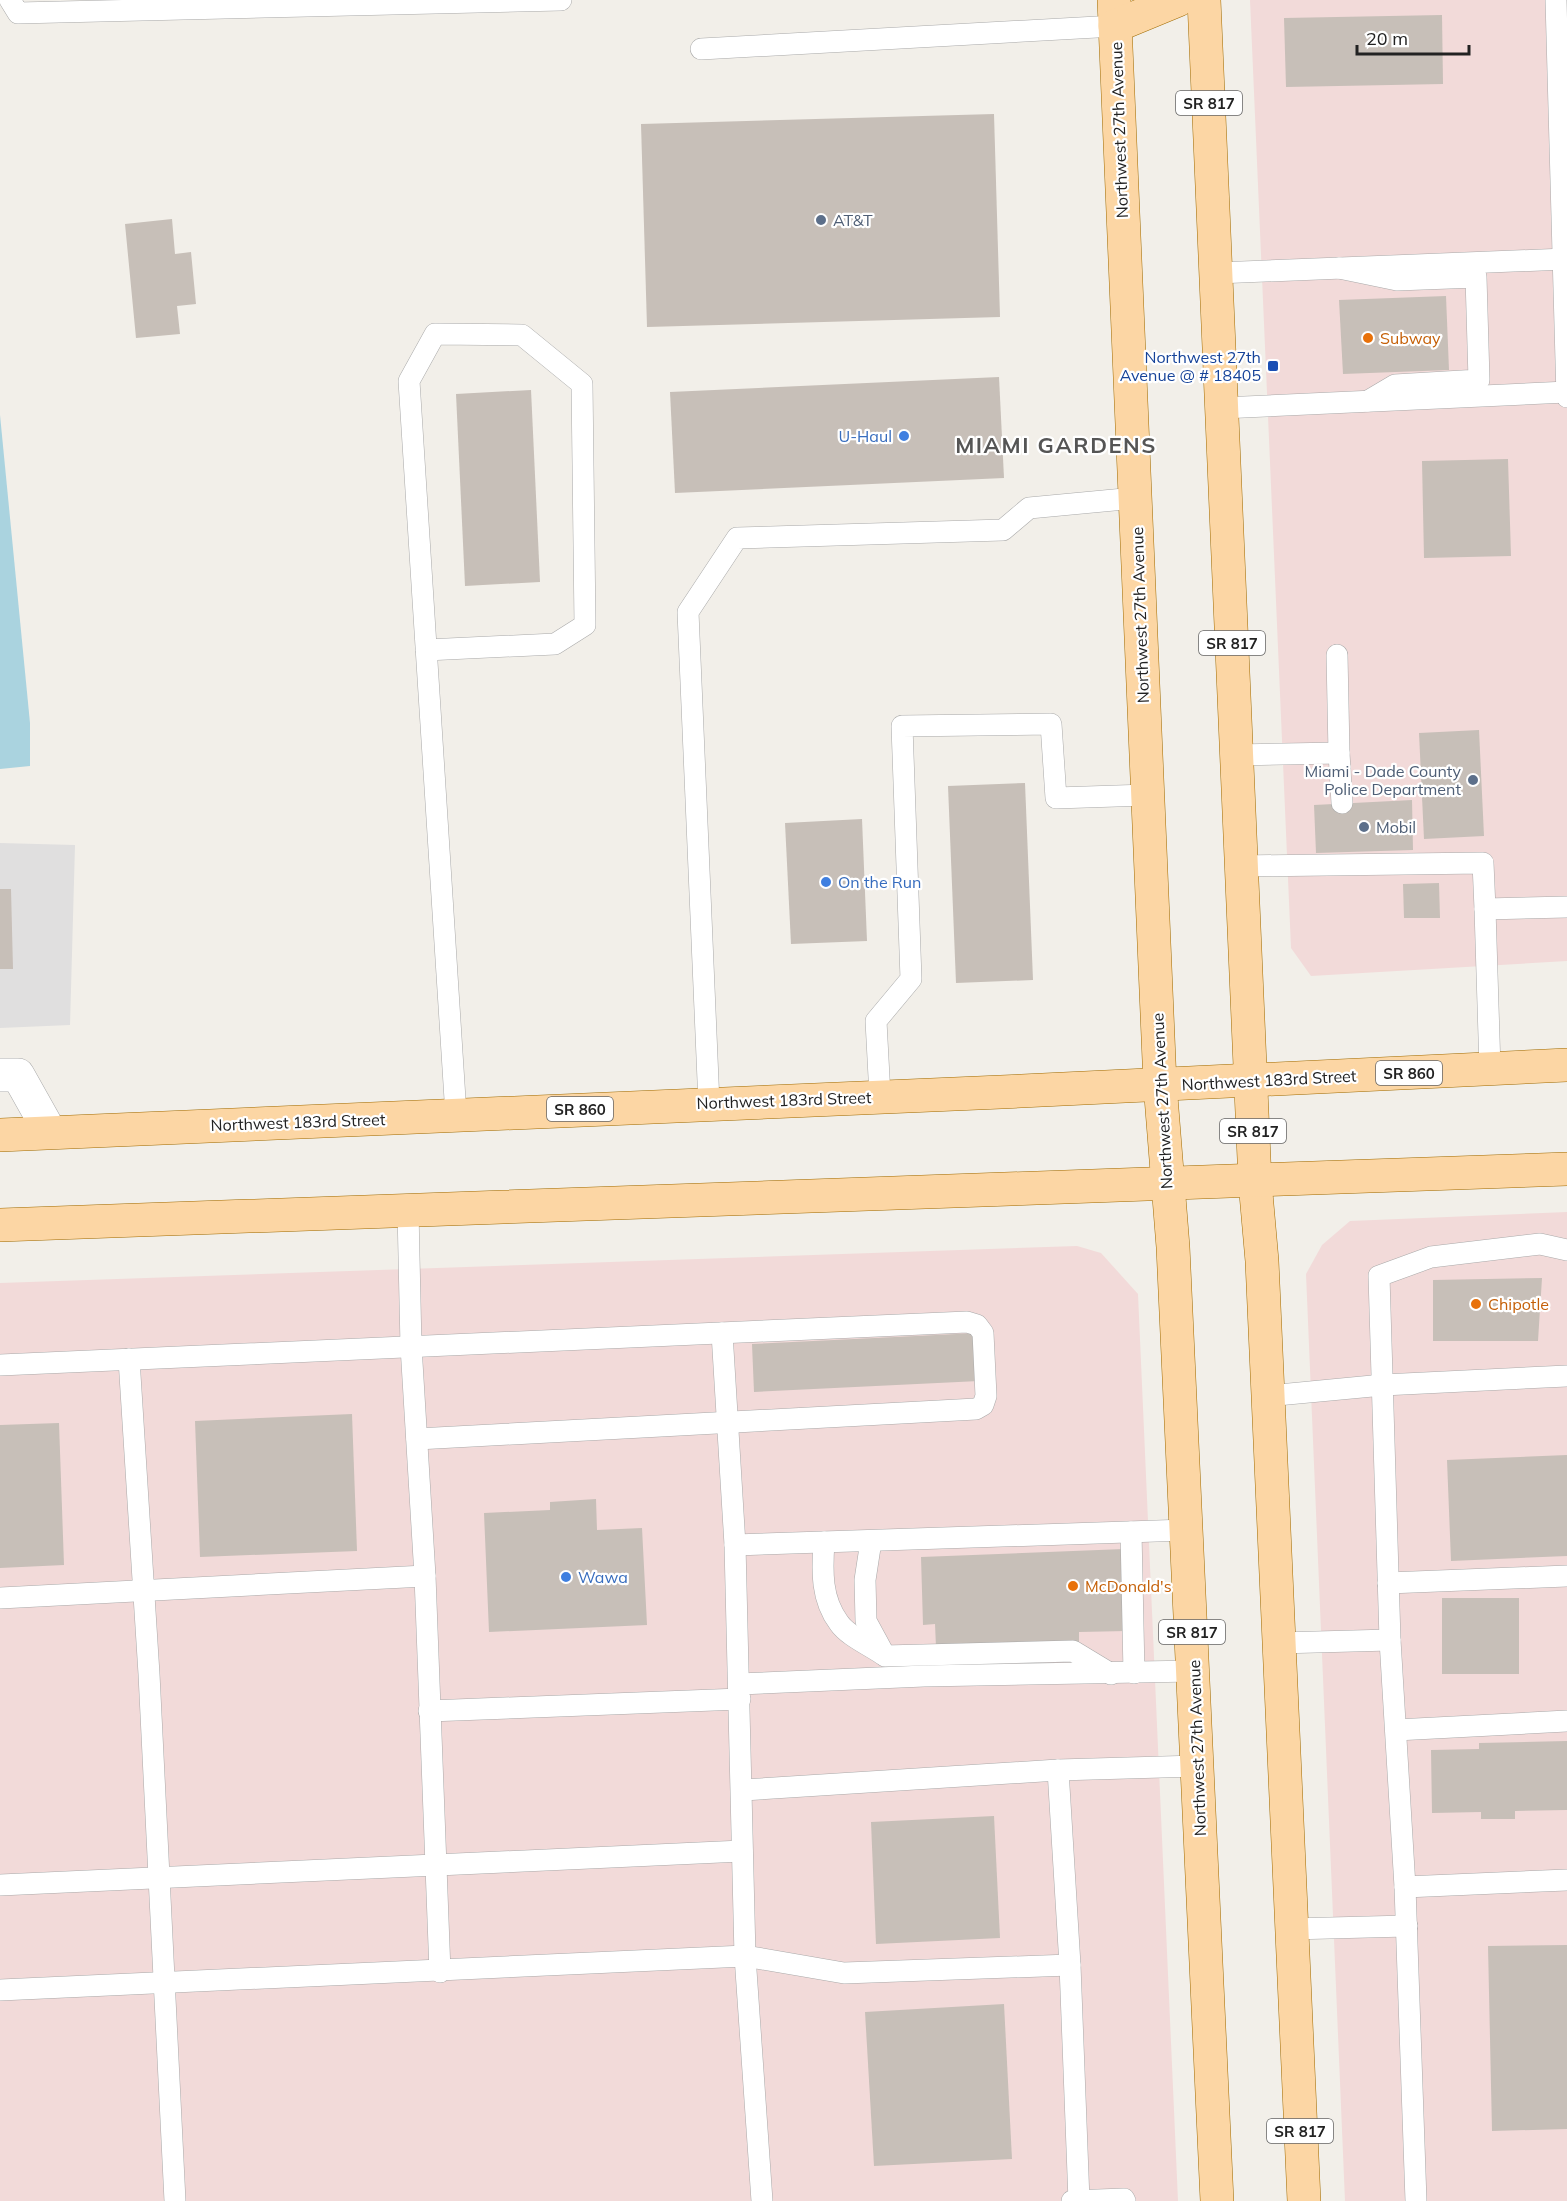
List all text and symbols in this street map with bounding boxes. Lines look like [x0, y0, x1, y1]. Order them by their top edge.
scale bar [1357, 18, 1470, 56]
text: 20 m [1366, 27, 1408, 50]
street label: Northwest 27th Avenue [1106, 41, 1132, 219]
road number: SR 817 [1176, 91, 1242, 115]
place label: AT&T [833, 210, 873, 230]
marker: AT&T [814, 213, 828, 227]
place label: Subway [1380, 328, 1441, 348]
marker: Subway [1361, 331, 1375, 345]
place label: Northwest 27th Avenue @ # 18405 [1120, 347, 1261, 385]
marker: Northwest 27th Avenue @ # 18405 [1266, 359, 1280, 373]
place label: U-Haul [839, 426, 892, 446]
marker: U-Haul [897, 429, 911, 443]
district label: MIAMI GARDENS [955, 431, 1157, 459]
street label: Northwest 27th Avenue [1127, 526, 1153, 704]
road number: SR 817 [1199, 631, 1265, 655]
place label: Miami - Dade County Police Department [1304, 761, 1461, 799]
marker: Miami - Dade County Police Department [1466, 773, 1480, 787]
place label: Mobil [1376, 817, 1416, 837]
marker: Mobil [1357, 820, 1371, 834]
place label: On the Run [838, 872, 921, 892]
marker: On the Run [819, 875, 833, 889]
street label: Northwest 27th Avenue [1147, 1012, 1177, 1190]
road number: SR 860 [1376, 1061, 1442, 1085]
street label: Northwest 183rd Street [1181, 1065, 1357, 1095]
street label: Northwest 183rd Street [696, 1087, 872, 1113]
road number: SR 860 [547, 1097, 613, 1121]
street label: Northwest 183rd Street [210, 1109, 386, 1135]
road number: SR 817 [1220, 1119, 1286, 1143]
place label: Chipotle [1488, 1294, 1549, 1314]
marker: Chipotle [1469, 1297, 1483, 1311]
place label: Wawa [578, 1567, 628, 1587]
marker: Wawa [559, 1570, 573, 1584]
place label: McDonald's [1085, 1576, 1172, 1596]
marker: McDonald's [1066, 1579, 1080, 1593]
road number: SR 817 [1159, 1620, 1225, 1644]
street label: Northwest 27th Avenue [1184, 1659, 1210, 1837]
road number: SR 817 [1267, 2119, 1333, 2143]

